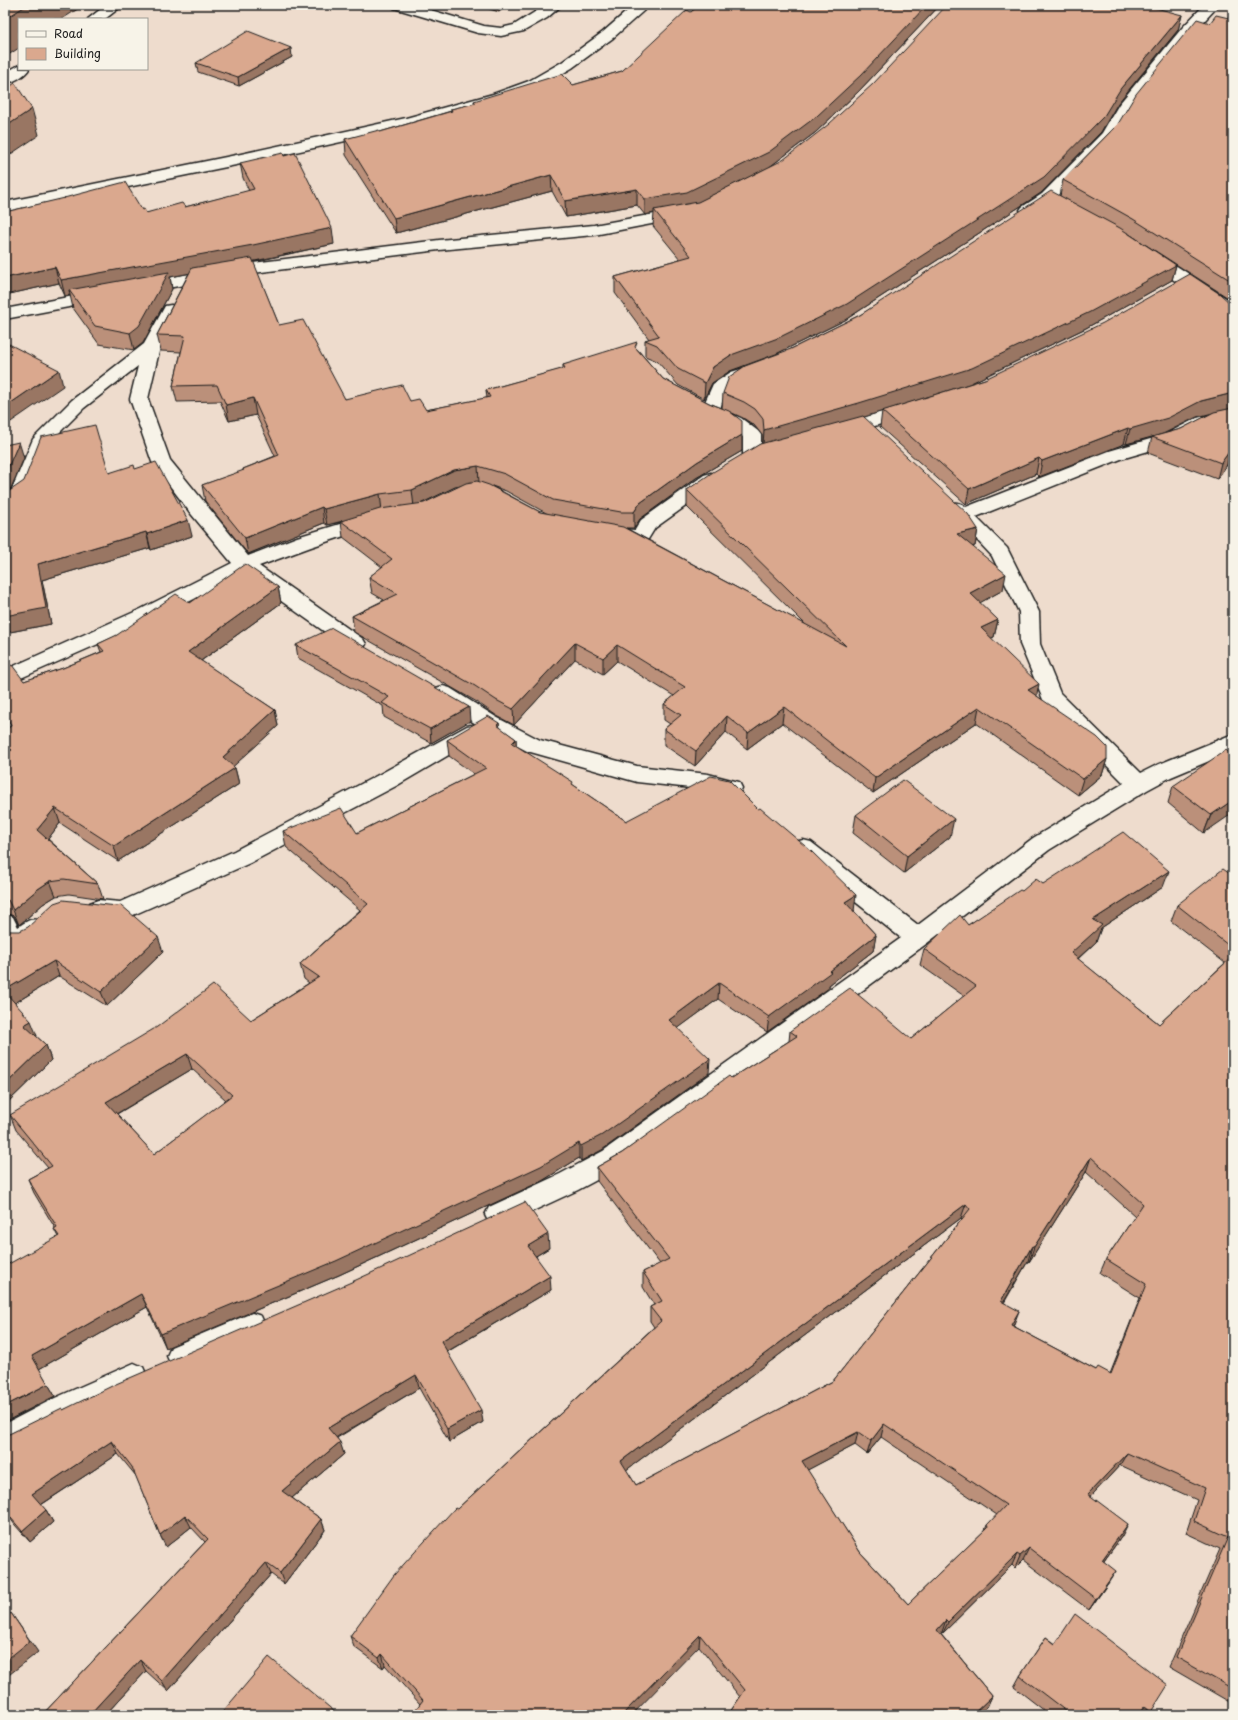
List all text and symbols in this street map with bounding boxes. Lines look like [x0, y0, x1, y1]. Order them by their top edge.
legend [18, 18, 148, 70]
text: Road [54, 24, 83, 42]
text: Building [54, 44, 101, 62]

